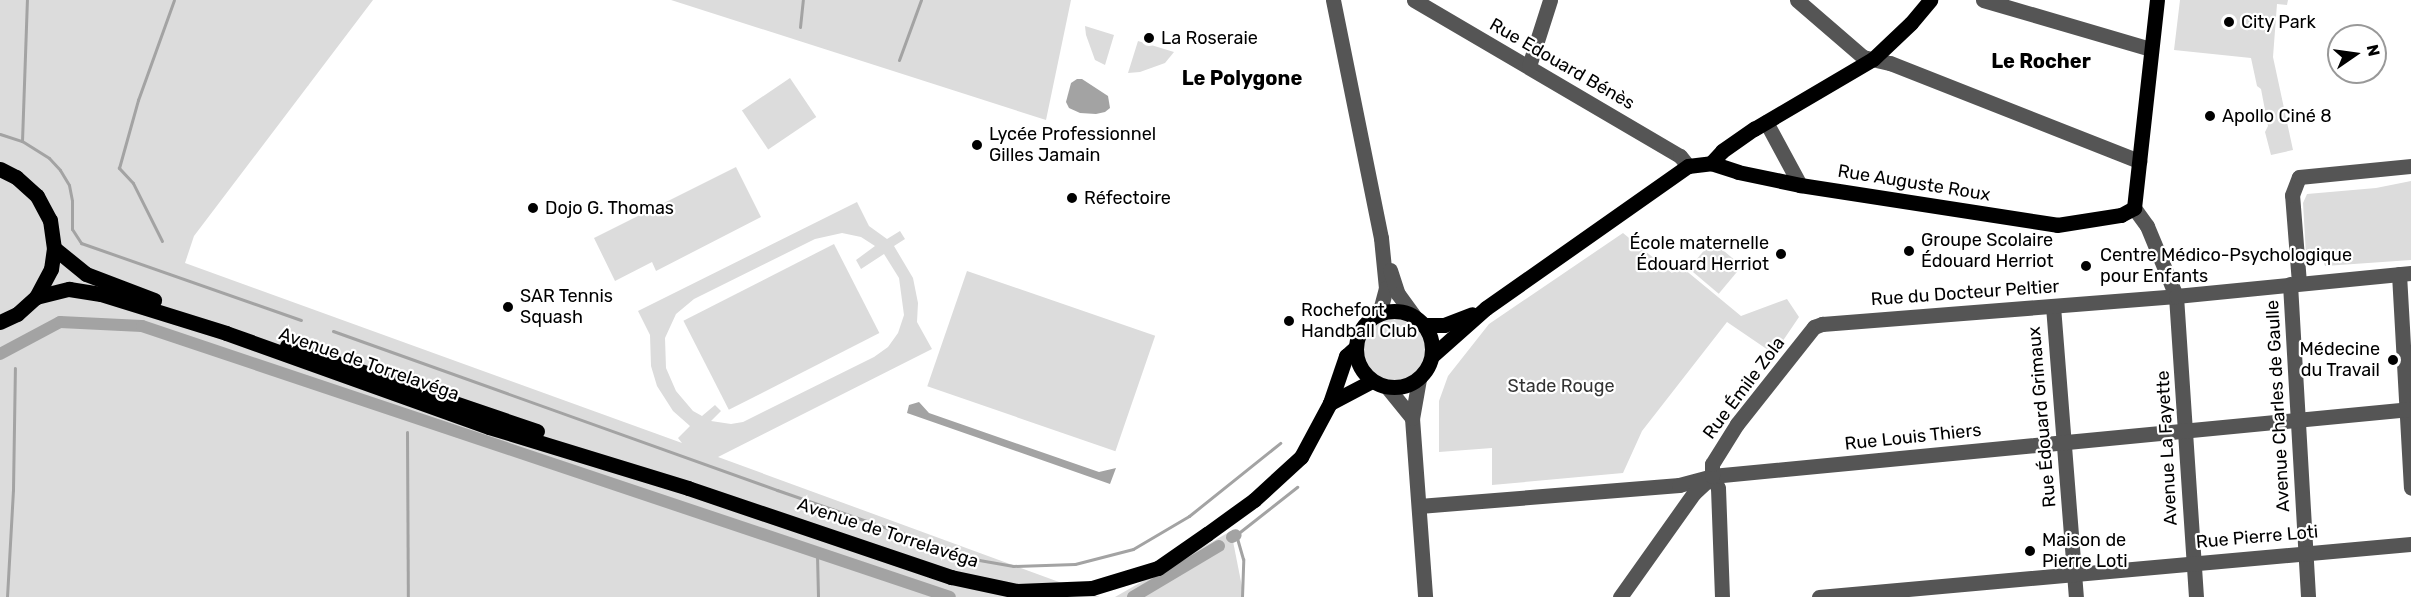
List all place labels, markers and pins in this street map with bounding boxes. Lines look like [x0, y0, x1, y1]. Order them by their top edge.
place label: City Park [2241, 11, 2316, 33]
marker: City Park [2222, 15, 2236, 29]
place label: La Roseraie [1161, 27, 1258, 49]
marker: La Roseraie [1142, 31, 1156, 45]
place label: Apollo Ciné 8 [2222, 105, 2332, 127]
marker: Apollo Ciné 8 [2203, 109, 2217, 123]
place label: Lycée Professionnel Gilles Jamain [989, 124, 1156, 166]
marker: Lycée Professionnel Gilles Jamain [970, 138, 984, 152]
place label: Réfectoire [1084, 187, 1171, 209]
marker: Réfectoire [1065, 191, 1079, 205]
place label: Dojo G. Thomas [545, 197, 674, 219]
marker: Dojo G. Thomas [526, 201, 540, 215]
place label: Groupe Scolaire Édouard Herriot [1921, 230, 2054, 272]
place label: École maternelle Édouard Herriot [1629, 233, 1769, 276]
marker: Groupe Scolaire Édouard Herriot [1902, 244, 1916, 258]
place label: Centre Médico-Psychologique pour Enfants [2100, 245, 2352, 288]
marker: École maternelle Édouard Herriot [1774, 247, 1788, 261]
marker: Centre Médico-Psychologique pour Enfants [2077, 257, 2095, 275]
place label: SAR Tennis Squash [520, 286, 613, 328]
marker: SAR Tennis Squash [501, 300, 515, 314]
place label: Rochefort Handball Club [1301, 300, 1417, 342]
marker: Rochefort Handball Club [1282, 314, 1296, 328]
place label: Médecine du Travail [2300, 339, 2380, 382]
marker: Médecine du Travail [2384, 351, 2402, 369]
place label: Maison de Pierre Loti [2042, 530, 2128, 572]
marker: Maison de Pierre Loti [2023, 544, 2037, 558]

